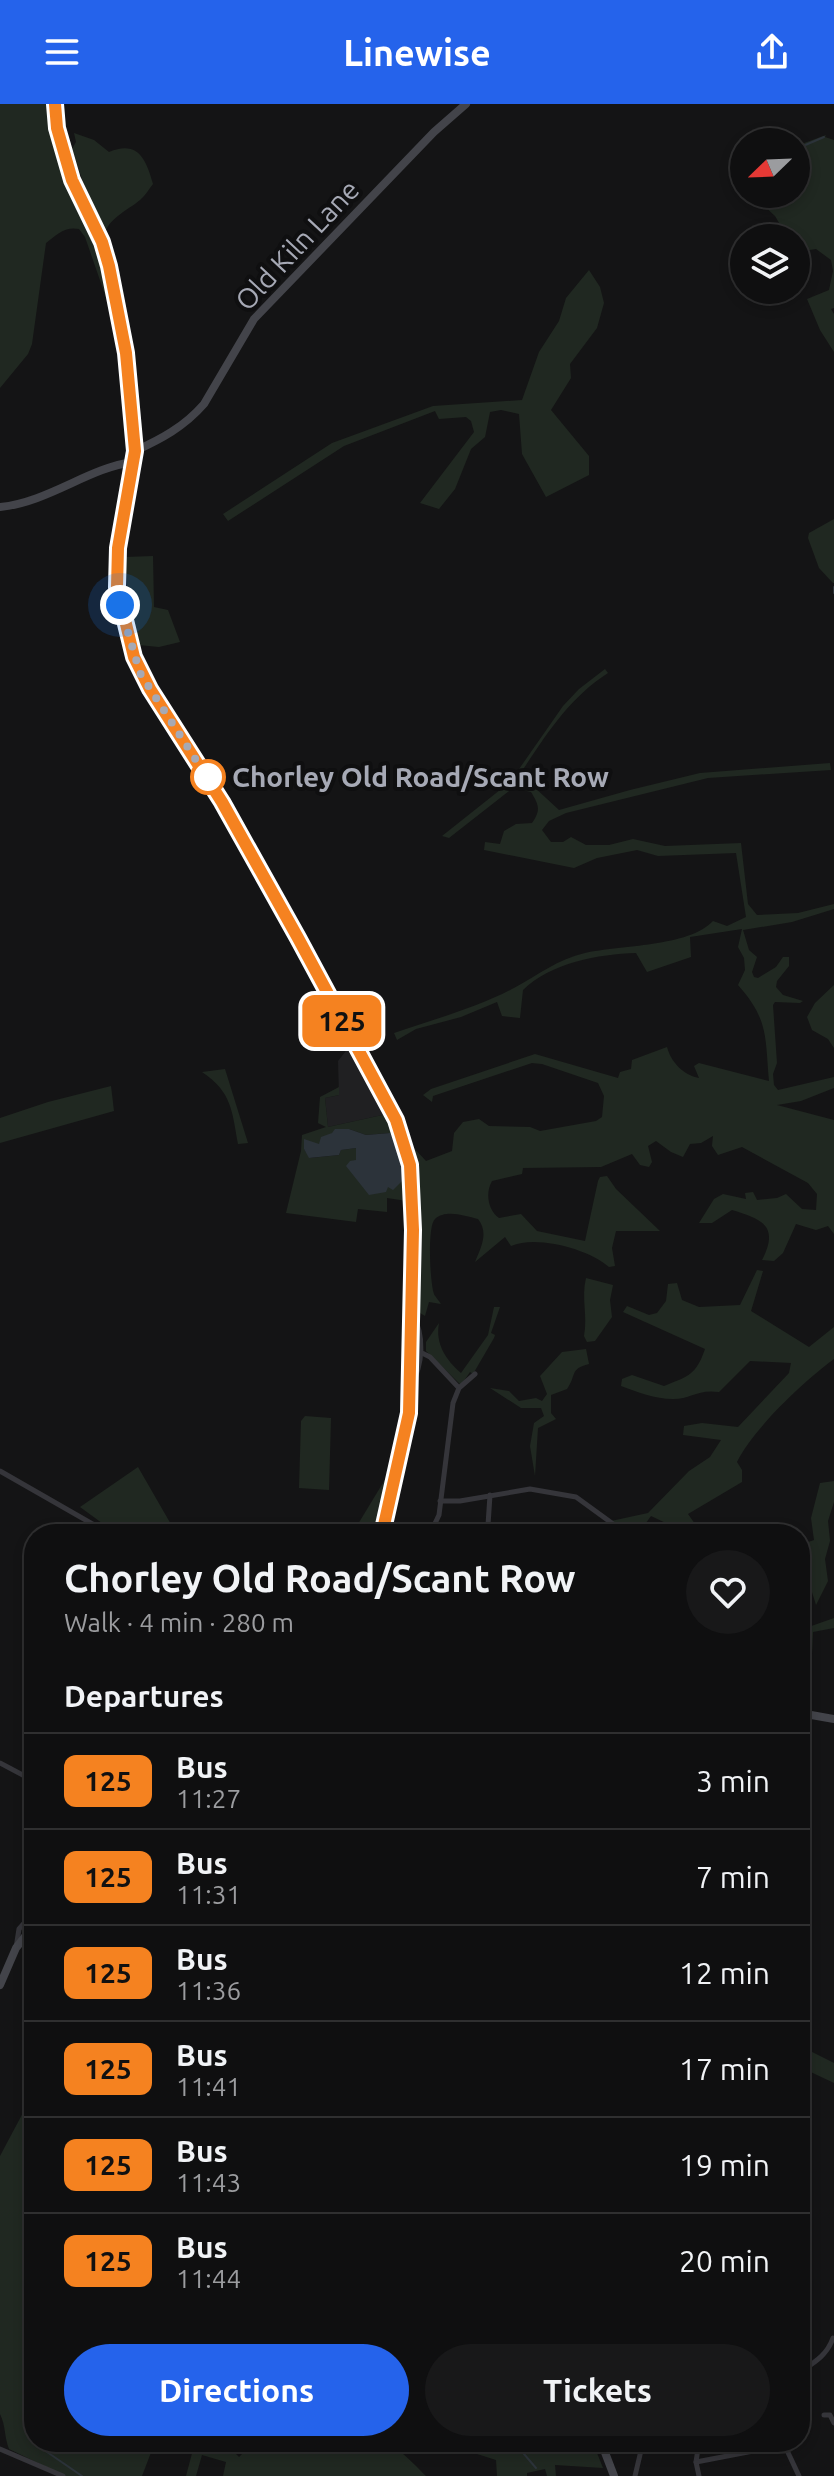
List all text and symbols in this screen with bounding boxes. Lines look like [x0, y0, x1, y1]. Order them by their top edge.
icon: menu [40, 30, 84, 74]
icon: share [750, 30, 794, 74]
text: Linewise [343, 32, 491, 73]
north arrow [730, 128, 810, 208]
map controls [730, 128, 810, 304]
street label: Old Kiln Lane [229, 173, 365, 316]
button: layers [730, 224, 810, 304]
your location [100, 585, 140, 625]
marker: Chorley Old Road/Scant Row [191, 760, 225, 794]
place label: Chorley Old Road/Scant Row [232, 761, 609, 792]
line badge: 125 [296, 995, 388, 1047]
text: 125 [318, 1005, 366, 1036]
button: heart [686, 1550, 770, 1634]
text: Chorley Old Road/Scant Row [64, 1557, 575, 1599]
text: Walk · 4 min · 280 m [64, 1608, 294, 1637]
text: Departures [64, 1679, 224, 1713]
text: Bus [176, 1750, 228, 1784]
text: 3 min [696, 1764, 770, 1798]
text: 125 [84, 1765, 132, 1796]
text: 11:27 [176, 1784, 241, 1813]
text: Bus [176, 1846, 228, 1880]
text: 7 min [696, 1860, 770, 1894]
text: 125 [84, 1861, 132, 1892]
text: 11:31 [176, 1880, 241, 1909]
text: Bus [176, 1942, 228, 1976]
text: 12 min [679, 1956, 770, 1990]
text: 125 [84, 1957, 132, 1988]
text: 11:36 [176, 1976, 241, 2005]
text: Bus [176, 2038, 228, 2072]
text: 17 min [679, 2052, 770, 2086]
text: 125 [84, 2053, 132, 2084]
text: 11:41 [176, 2072, 241, 2101]
text: Bus [176, 2134, 228, 2168]
text: 19 min [679, 2148, 770, 2182]
text: 125 [84, 2149, 132, 2180]
text: 11:43 [176, 2168, 241, 2197]
text: Bus [176, 2230, 228, 2264]
text: 20 min [679, 2244, 770, 2278]
text: 125 [84, 2245, 132, 2276]
text: 11:44 [176, 2264, 241, 2293]
button: Directions [64, 2344, 409, 2436]
button: Tickets [425, 2344, 770, 2436]

